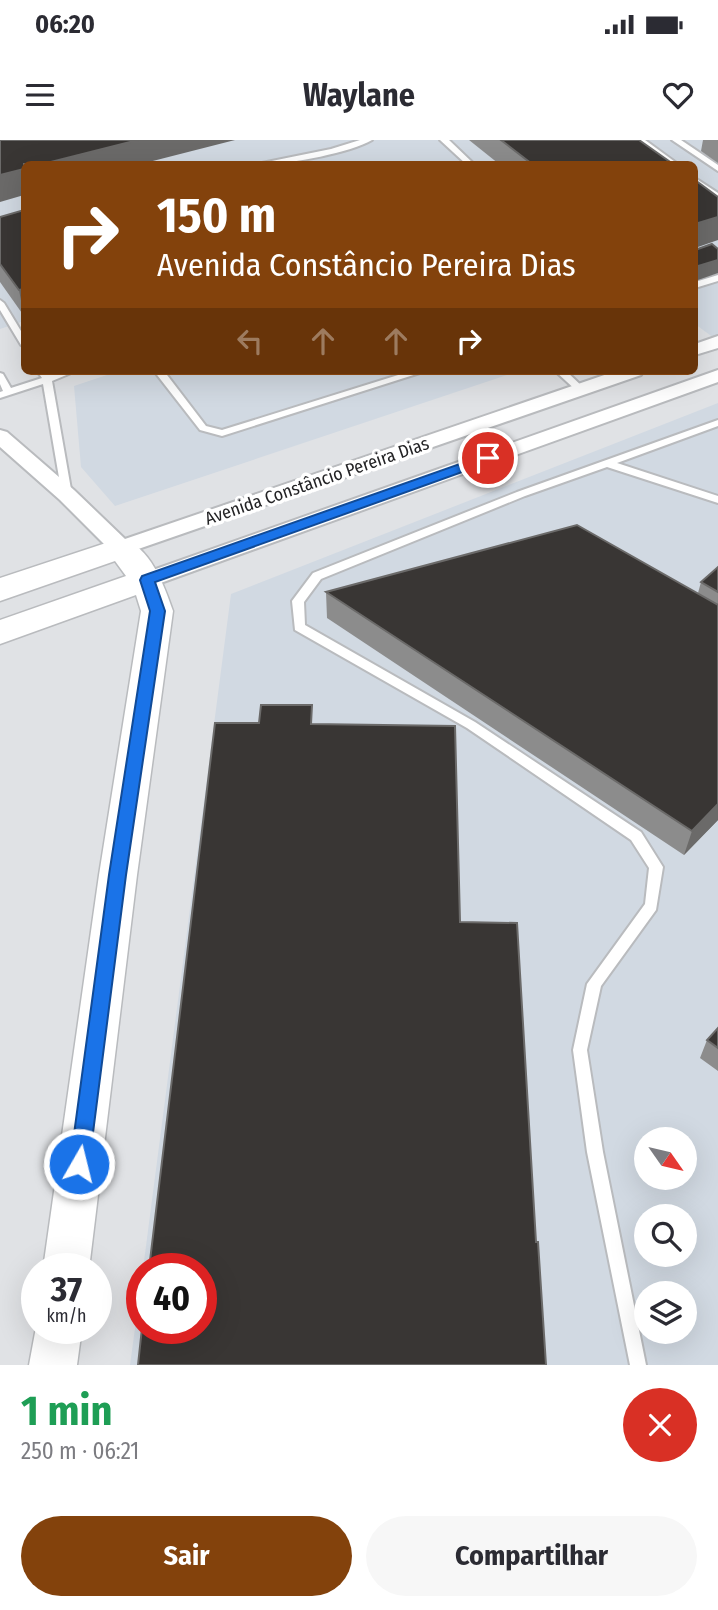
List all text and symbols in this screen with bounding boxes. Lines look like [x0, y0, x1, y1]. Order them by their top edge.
text: 06:20 [35, 9, 95, 40]
icon: menu [21, 76, 59, 114]
text: Waylane [303, 76, 415, 114]
icon: heart [659, 76, 697, 114]
text: 150 m [157, 186, 276, 245]
icon: right [42, 189, 133, 280]
text: Avenida Constâncio Pereira Dias [157, 246, 576, 284]
icon: left [231, 322, 269, 360]
icon: ahead [304, 322, 342, 360]
icon: ahead [377, 322, 415, 360]
icon: right [450, 322, 488, 360]
pin [458, 428, 518, 488]
street label: Avenida Constâncio Pereira Dias [202, 432, 432, 530]
icon: arrive [469, 439, 507, 477]
position arrow [42, 1127, 116, 1201]
north arrow [634, 1127, 696, 1190]
map controls [634, 1127, 697, 1344]
button: search [634, 1204, 697, 1267]
speed limit sign: 40 [126, 1253, 217, 1344]
text: 37 [51, 1268, 82, 1310]
button: layers [634, 1281, 697, 1344]
text: km/h [46, 1305, 87, 1327]
text: 1 min [21, 1386, 112, 1436]
button: close [623, 1388, 697, 1462]
text: 250 m · 06:21 [21, 1437, 139, 1465]
button: Sair [21, 1516, 352, 1596]
button: Compartilhar [366, 1516, 697, 1596]

